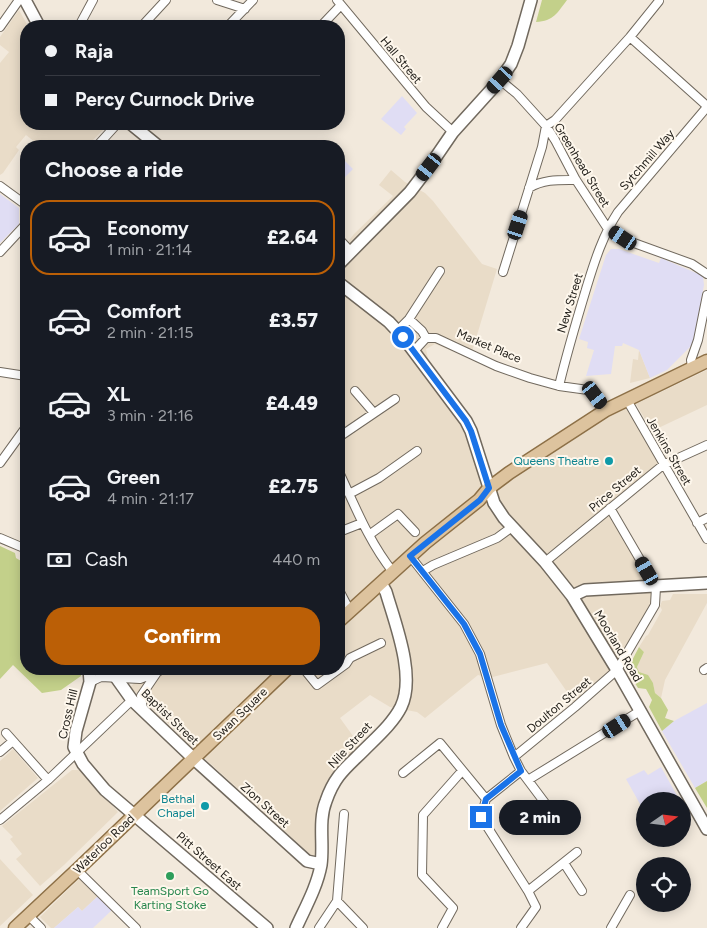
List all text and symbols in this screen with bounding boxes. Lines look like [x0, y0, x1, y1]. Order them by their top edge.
street label: Hall Street [377, 34, 425, 87]
text: Raja [75, 40, 113, 63]
car [484, 64, 515, 96]
text: Percy Curnock Drive [75, 88, 254, 111]
street label: Greenhead Street [551, 120, 613, 210]
street label: Sytchmill Way [617, 126, 678, 193]
car [413, 151, 444, 183]
text: Choose a ride [45, 156, 183, 183]
car [506, 208, 529, 242]
icon: car [47, 215, 92, 260]
text: Economy [107, 217, 189, 240]
car [606, 223, 639, 253]
text: £2.64 [267, 226, 318, 249]
text: 1 min · 21:14 [107, 240, 192, 259]
street label: New Street [554, 271, 586, 335]
icon: car [47, 298, 92, 343]
text: Comfort [107, 300, 182, 323]
text: £3.57 [269, 309, 318, 332]
text: 2 min · 21:15 [107, 323, 194, 342]
route start [392, 326, 414, 348]
street label: Market Place [455, 326, 524, 366]
car [579, 379, 610, 411]
icon: car [47, 381, 92, 426]
text: XL [107, 383, 130, 406]
text: £4.49 [266, 392, 318, 415]
text: 3 min · 21:16 [107, 406, 193, 425]
street label: Jenkins Street [644, 414, 695, 488]
place label: Queens Theatre [513, 454, 599, 468]
marker: Queens Theatre [603, 455, 615, 467]
street label: Price Street [586, 463, 644, 515]
icon: car [47, 464, 92, 509]
text: Green [107, 466, 160, 489]
text: £2.75 [268, 475, 318, 498]
text: 4 min · 21:17 [107, 489, 194, 508]
icon: cash [45, 546, 73, 574]
text: Cash [85, 548, 128, 571]
text: 440 m [272, 550, 320, 569]
car [633, 554, 660, 588]
button: Confirm [45, 607, 320, 665]
street label: Moorland Road [591, 608, 645, 684]
street label: Doulton Street [524, 674, 594, 736]
street label: Swan Square [210, 684, 270, 743]
street label: Baptist Street [138, 686, 202, 748]
street label: Cross Hill [55, 688, 81, 740]
car [600, 712, 633, 740]
street label: Nile Street [325, 719, 375, 771]
street label: Zion Street [238, 779, 293, 831]
place label: Bethal Chapel [157, 792, 195, 820]
north arrow [636, 792, 691, 848]
map controls [636, 792, 691, 912]
marker: Bethal Chapel [199, 800, 211, 812]
callout: 2 min [498, 800, 581, 834]
route end [470, 806, 492, 828]
text: 2 min [520, 808, 560, 827]
street label: Waterloo Road [71, 811, 137, 877]
street label: Pitt Street East [174, 829, 245, 893]
button: locate [636, 857, 691, 912]
marker: TeamSport Go Karting Stoke [164, 870, 176, 882]
place label: TeamSport Go Karting Stoke [131, 884, 209, 912]

